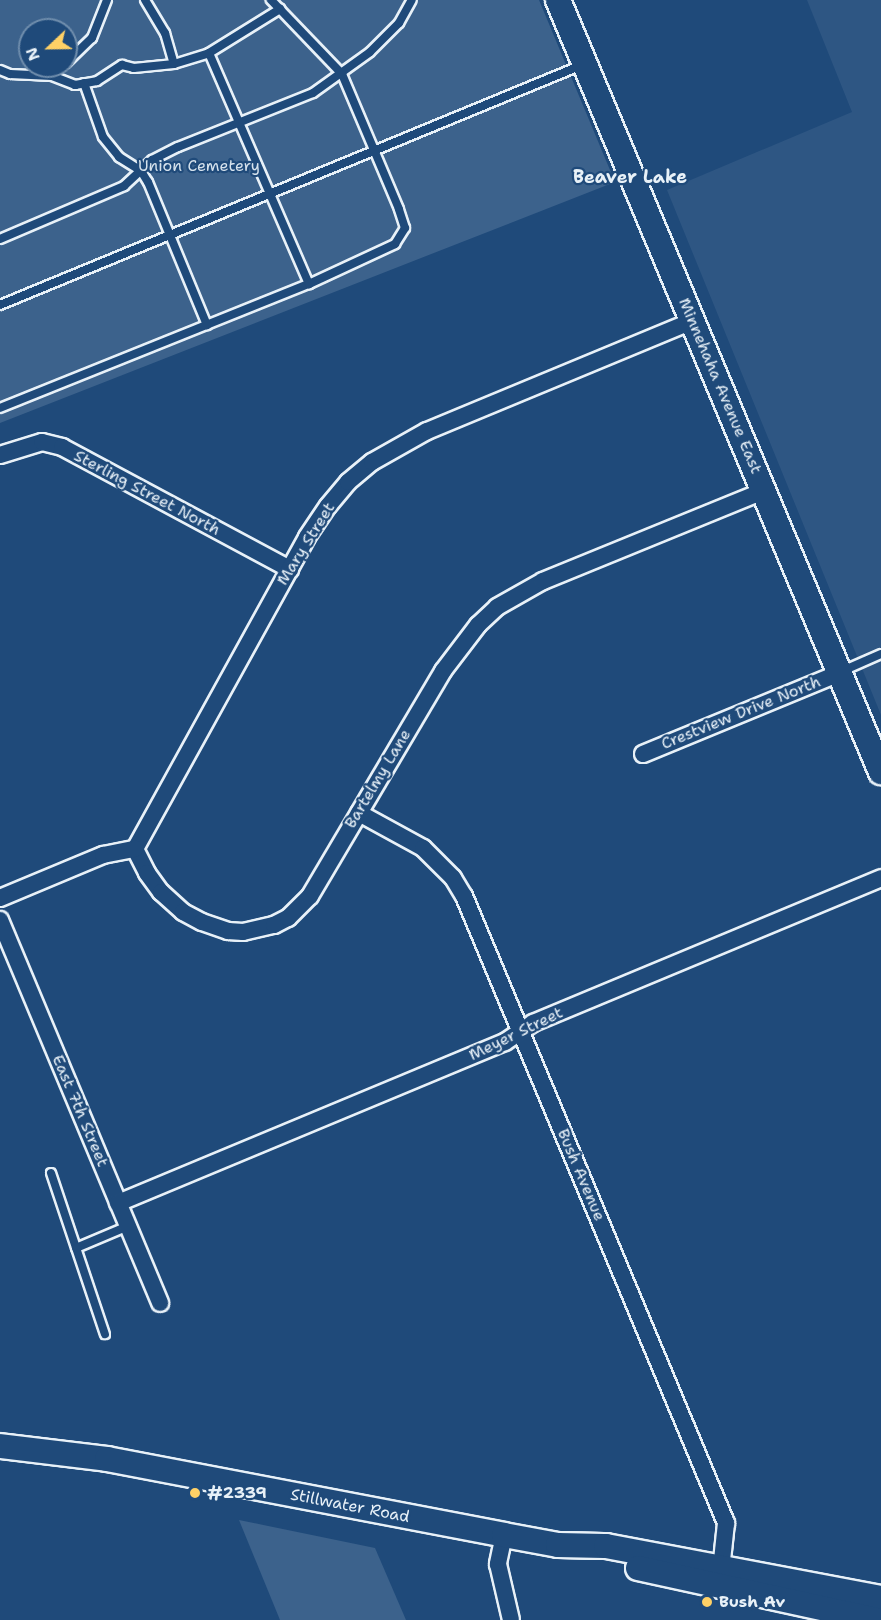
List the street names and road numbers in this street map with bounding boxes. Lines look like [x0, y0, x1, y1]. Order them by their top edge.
street label: Minnehaha Avenue East [674, 295, 766, 477]
street label: Sterling Street North [71, 446, 223, 540]
street label: Mary Street [273, 499, 339, 589]
street label: Crestview Drive North [658, 672, 824, 754]
street label: Bartelmy Lane [341, 726, 415, 832]
street label: Meyer Street [466, 1003, 566, 1065]
street label: East 7th Street [48, 1052, 112, 1170]
street label: Bush Avenue [553, 1126, 609, 1224]
street label: Stillwater Road [289, 1485, 411, 1527]

